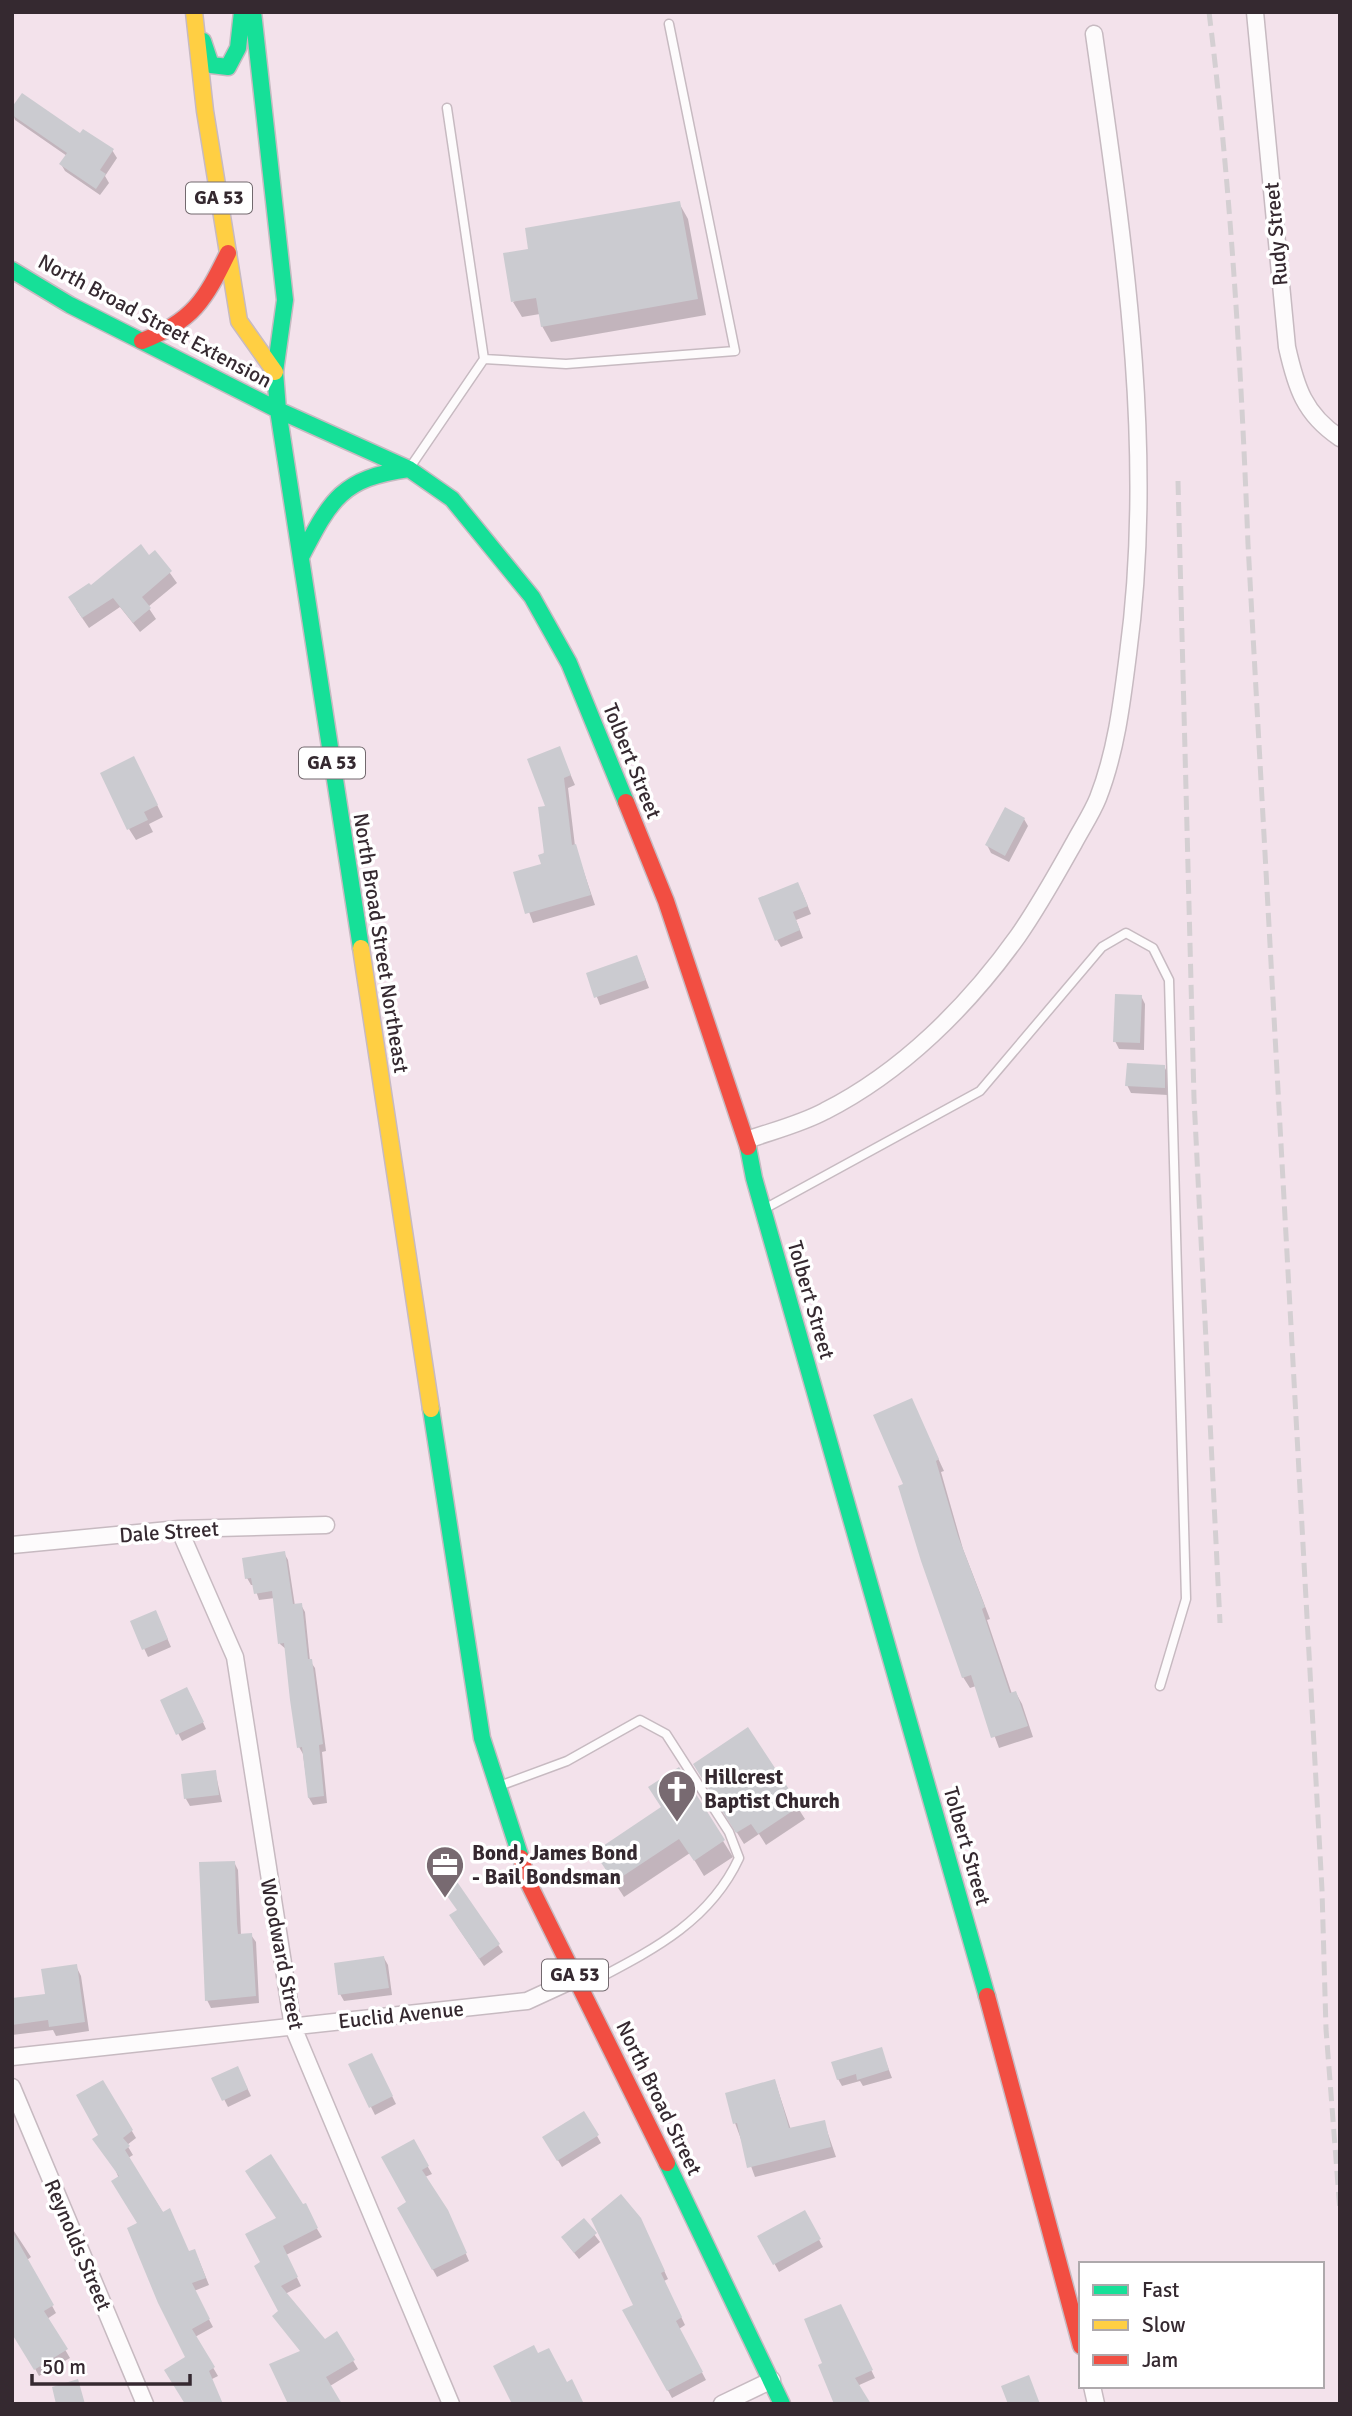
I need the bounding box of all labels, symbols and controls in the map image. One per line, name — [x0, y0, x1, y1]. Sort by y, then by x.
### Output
street label: Rudy Street — [1259, 181, 1293, 287]
road number: GA 53 — [186, 182, 252, 214]
street label: North Broad Street Extension — [34, 248, 276, 394]
street label: Tolbert Street — [597, 700, 667, 822]
road number: GA 53 — [299, 748, 365, 778]
street label: North Broad Street Northeast — [348, 811, 414, 1075]
street label: Tolbert Street — [782, 1238, 840, 1362]
street label: Dale Street — [118, 1516, 220, 1548]
place label: Hillcrest Baptist Church — [704, 1764, 840, 1814]
church icon: Hillcrest Baptist Church — [656, 1768, 698, 1823]
street label: Tolbert Street — [938, 1784, 996, 1908]
place label: Bond, James Bond - Bail Bondsman — [472, 1840, 638, 1890]
office icon: Bond, James Bond - Bail Bondsman — [424, 1844, 466, 1899]
street label: Woodward Street — [255, 1876, 309, 2032]
road number: GA 53 — [542, 1960, 608, 1991]
street label: Euclid Avenue — [337, 1995, 465, 2035]
street label: North Broad Street — [610, 2017, 708, 2179]
street label: Reynolds Street — [39, 2175, 117, 2315]
legend — [1079, 2262, 1324, 2388]
text: Fast — [1142, 2277, 1179, 2303]
text: Slow — [1142, 2312, 1186, 2338]
scale bar — [32, 2342, 189, 2386]
text: Jam — [1142, 2347, 1178, 2373]
text: 50 m — [42, 2354, 86, 2380]

